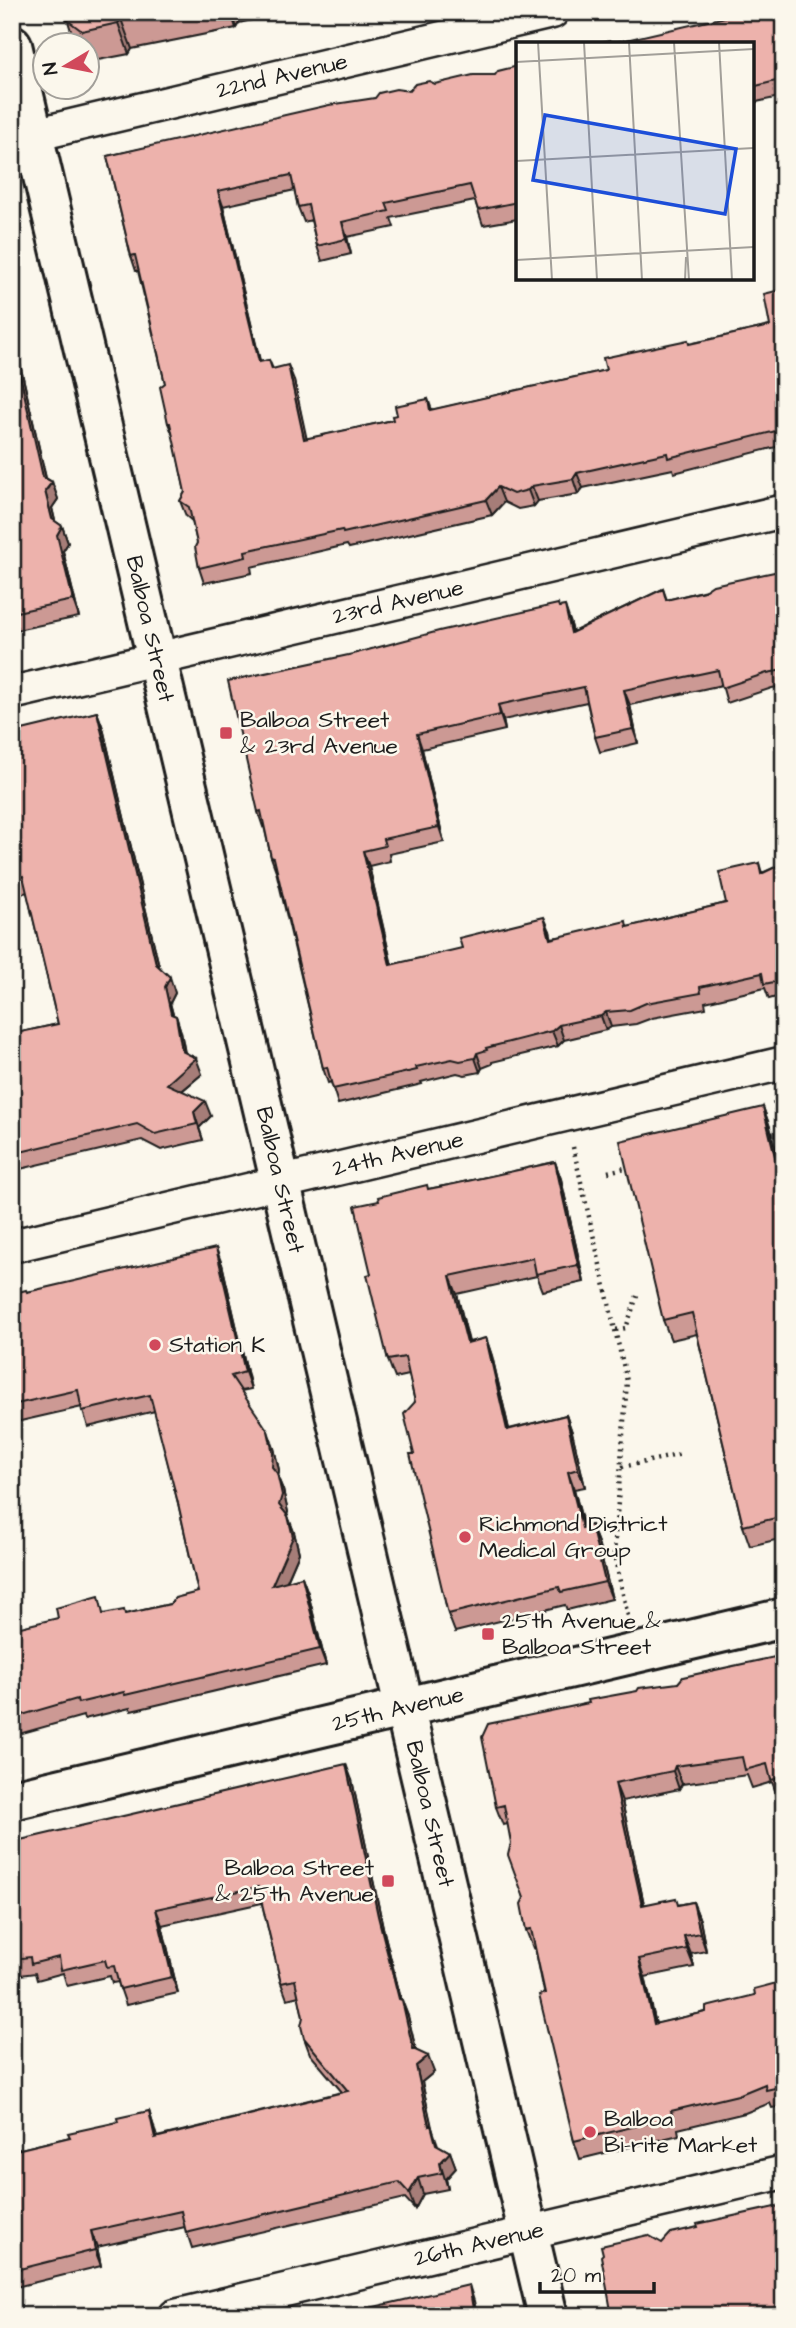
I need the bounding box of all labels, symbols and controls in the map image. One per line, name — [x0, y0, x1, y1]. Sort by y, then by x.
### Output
north arrow — [32, 32, 102, 102]
inset map — [516, 42, 754, 280]
street label: 22nd Avenue — [213, 45, 351, 107]
text: N — [36, 60, 65, 77]
street label: Balboa Street — [118, 553, 183, 706]
street label: 23rd Avenue — [329, 571, 467, 633]
place label: Balboa Street & 23rd Avenue — [240, 704, 398, 762]
marker: Balboa Street & 23rd Avenue — [218, 725, 234, 741]
street label: Balboa Street — [248, 1104, 313, 1257]
street label: 24th Avenue — [329, 1123, 467, 1185]
place label: Station K — [169, 1329, 265, 1361]
marker: Station K — [147, 1337, 163, 1353]
place label: Richmond District Medical Group — [479, 1508, 668, 1566]
marker: Richmond District Medical Group — [457, 1529, 473, 1545]
place label: 25th Avenue & Balboa Street — [502, 1605, 661, 1663]
marker: 25th Avenue & Balboa Street — [480, 1626, 496, 1642]
street label: 25th Avenue — [329, 1678, 467, 1740]
street label: Balboa Street — [398, 1738, 463, 1891]
place label: Balboa Street & 25th Avenue — [215, 1852, 375, 1910]
marker: Balboa Street & 25th Avenue — [380, 1873, 396, 1889]
place label: Balboa Bi-rite Market — [604, 2103, 758, 2161]
marker: Balboa Bi-rite Market — [582, 2124, 598, 2140]
street label: 26th Avenue — [411, 2214, 547, 2274]
scale bar — [540, 2251, 654, 2295]
text: 20 m — [551, 2261, 602, 2290]

